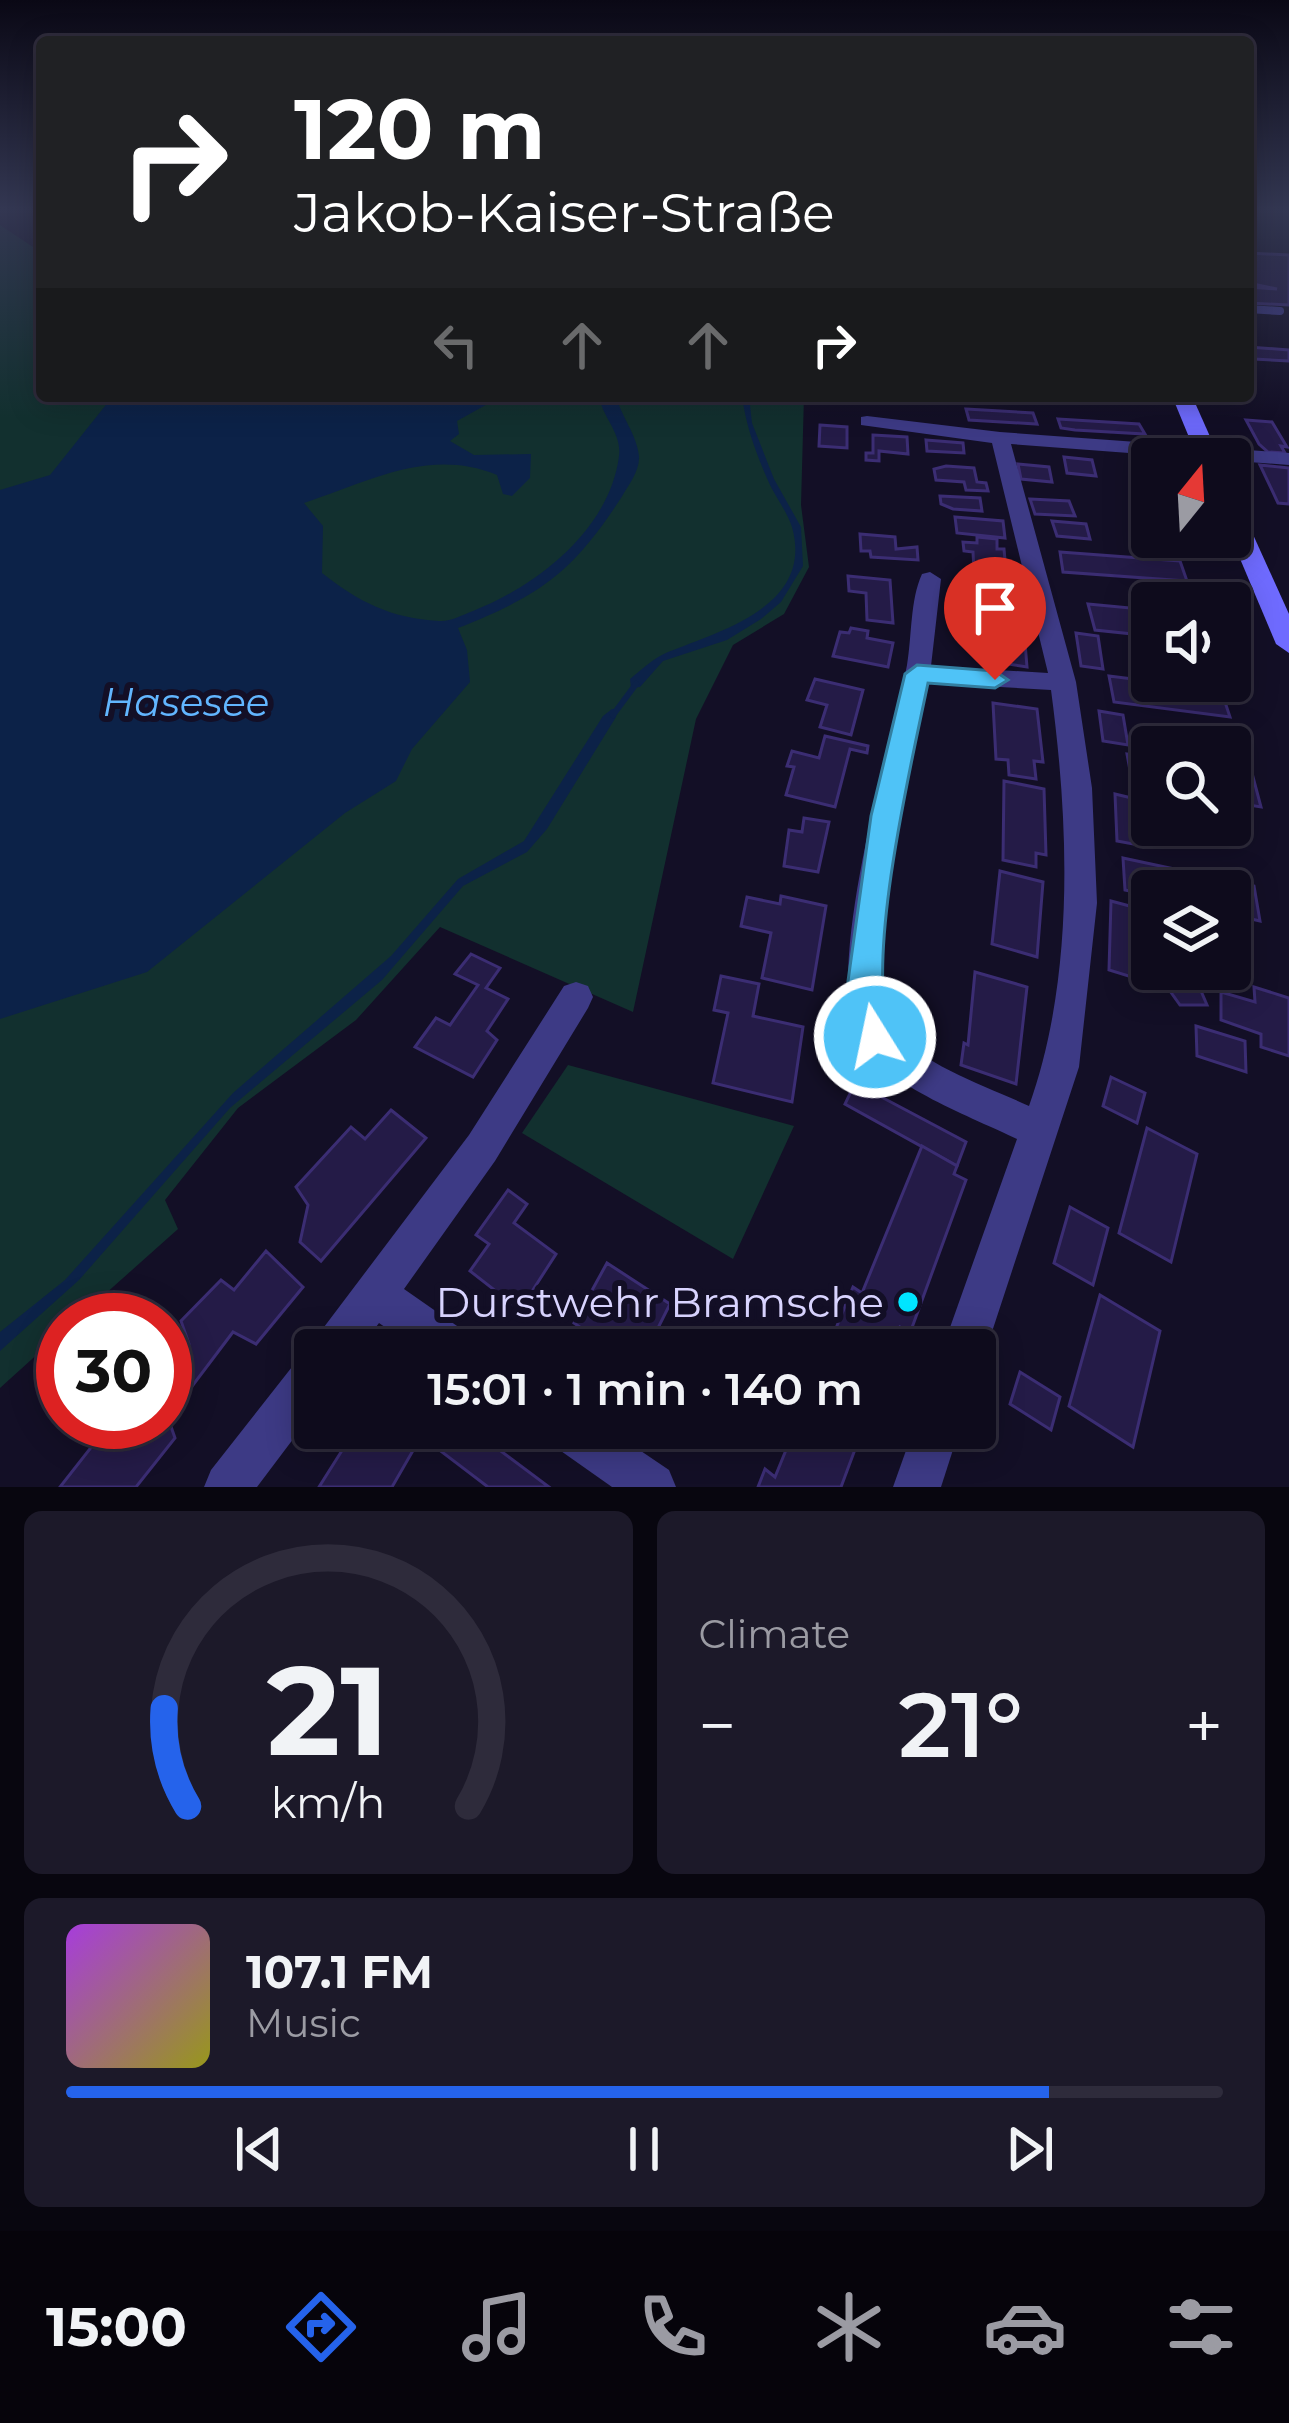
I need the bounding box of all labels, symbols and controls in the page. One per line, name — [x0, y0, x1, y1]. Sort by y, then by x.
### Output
text: 120 m — [294, 78, 545, 180]
icon: right — [96, 84, 252, 240]
text: Jakob-Kaiser-Straße — [294, 180, 835, 246]
icon: left — [423, 312, 489, 378]
icon: ahead — [549, 312, 615, 378]
icon: ahead — [675, 312, 741, 378]
icon: right — [801, 312, 867, 378]
north arrow — [1131, 438, 1251, 558]
map controls — [1131, 438, 1251, 990]
pin — [944, 557, 1046, 680]
icon: arrive — [962, 575, 1028, 641]
button: sound — [1131, 582, 1251, 702]
water label: Hasesee — [103, 678, 269, 726]
button: search — [1131, 726, 1251, 846]
button: layers — [1131, 870, 1251, 990]
position arrow — [812, 974, 938, 1100]
place label: Durstwehr Bramsche — [436, 1276, 884, 1328]
marker: Durstwehr Bramsche — [895, 1289, 921, 1315]
speed limit sign: 30 — [36, 1293, 192, 1449]
text: 15:01 · 1 min · 140 m — [427, 1361, 863, 1416]
text: Climate — [699, 1610, 850, 1658]
text: 21 — [267, 1634, 390, 1786]
text: 21° — [899, 1670, 1023, 1780]
text: − — [699, 1685, 736, 1766]
text: + — [1185, 1685, 1223, 1766]
text: km/h — [271, 1775, 385, 1828]
text: 107.1 FM — [246, 1944, 433, 1999]
text: Music — [246, 1999, 361, 2047]
icon: previous — [226, 2116, 292, 2182]
icon: pause — [611, 2116, 677, 2182]
icon: next — [997, 2116, 1063, 2182]
icon: directions — [279, 2285, 363, 2369]
icon: music — [455, 2285, 539, 2369]
icon: phone — [631, 2285, 715, 2369]
icon: climate — [807, 2285, 891, 2369]
icon: car — [983, 2285, 1067, 2369]
icon: filters — [1159, 2285, 1243, 2369]
text: 15:00 — [46, 2294, 187, 2360]

